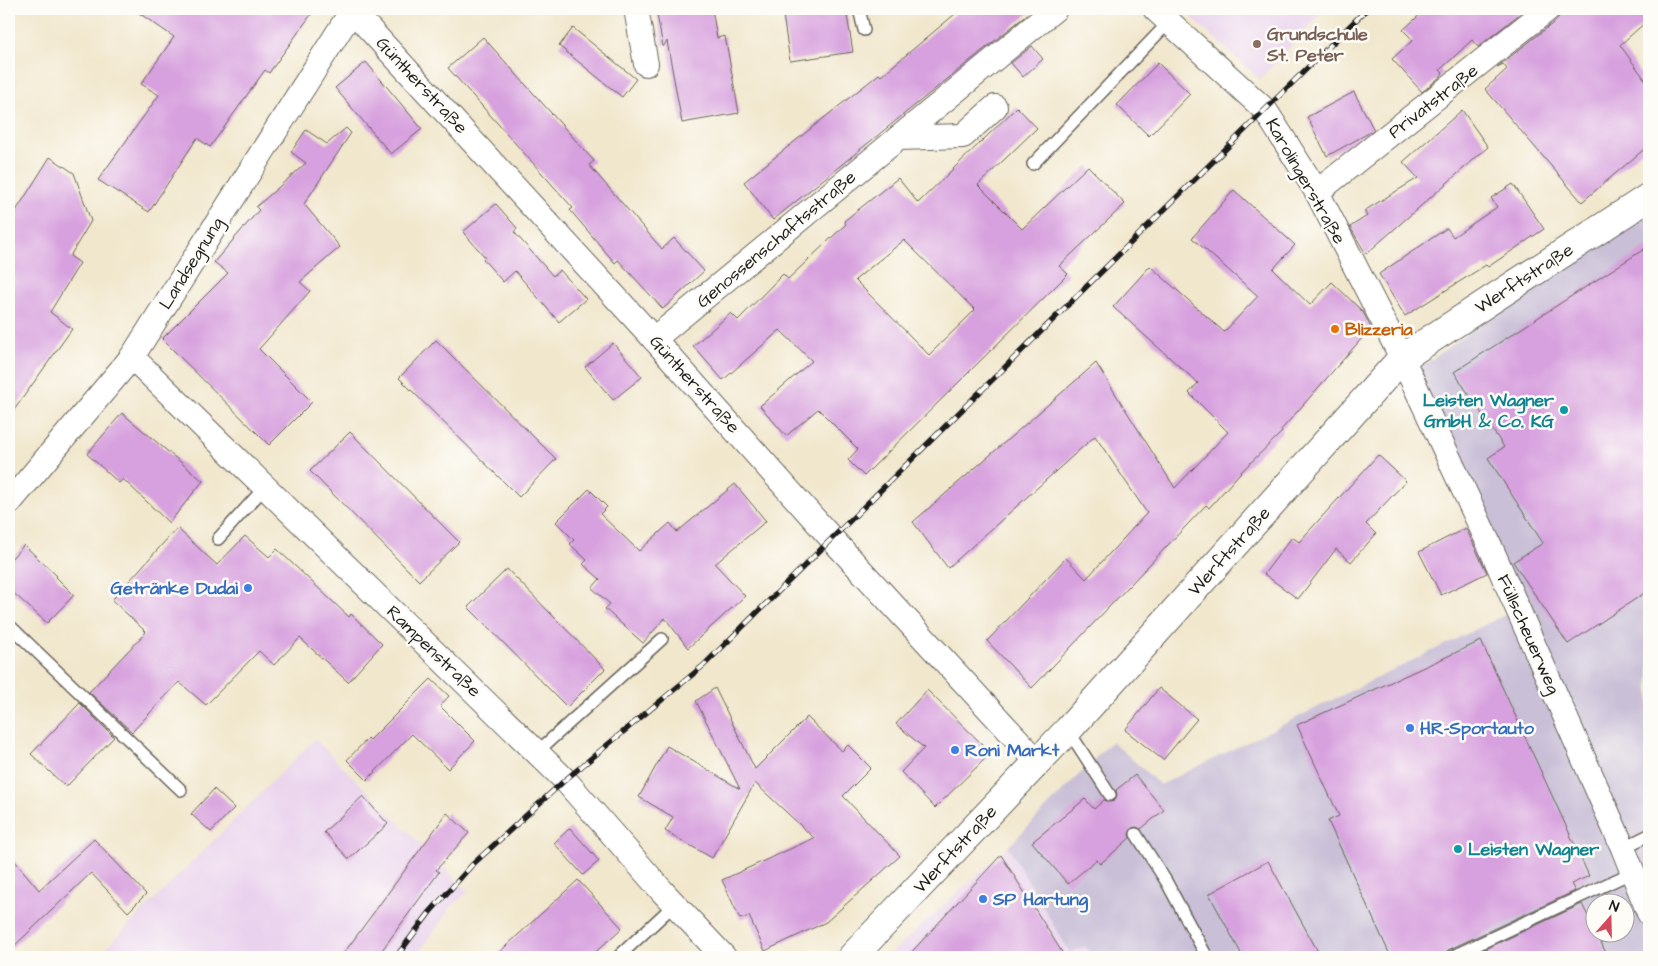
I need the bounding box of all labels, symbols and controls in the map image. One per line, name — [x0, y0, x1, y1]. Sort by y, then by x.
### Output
place label: Grundschule St. Peter — [1266, 22, 1368, 68]
street label: Güntherstraße — [370, 31, 473, 140]
marker: Grundschule St. Peter — [1251, 38, 1263, 50]
street label: Privatstraße — [1383, 58, 1484, 144]
street label: Karolingerstraße — [1258, 114, 1352, 250]
street label: Genossenschaftsstraße — [691, 165, 862, 314]
street label: Landsegnung — [153, 212, 231, 315]
street label: Werftstraße — [1470, 237, 1578, 320]
place label: Blizzeria — [1345, 317, 1414, 342]
marker: Blizzeria — [1329, 323, 1341, 335]
street label: Güntherstraße — [644, 330, 746, 439]
place label: Leisten Wagner GmbH & Co. KG — [1423, 388, 1555, 434]
marker: Leisten Wagner GmbH & Co. KG — [1558, 404, 1570, 416]
street label: Werftstraße — [1182, 501, 1276, 602]
street label: Füllscheuerweg — [1490, 570, 1566, 698]
place label: Getränke Dudai — [111, 576, 238, 601]
marker: Getränke Dudai — [242, 582, 254, 594]
street label: Rampenstraße — [381, 600, 487, 703]
place label: HR-Sportauto — [1420, 716, 1535, 741]
marker: HR-Sportauto — [1404, 722, 1416, 734]
place label: Roni Markt — [965, 738, 1060, 763]
marker: Roni Markt — [949, 744, 961, 756]
street label: Werftstraße — [908, 799, 1003, 899]
place label: Leisten Wagner — [1468, 837, 1599, 863]
marker: Leisten Wagner — [1452, 843, 1464, 855]
place label: SP Hartung — [992, 887, 1089, 913]
marker: SP Hartung — [977, 893, 989, 905]
north arrow — [1586, 894, 1636, 944]
text: N — [1607, 896, 1622, 918]

